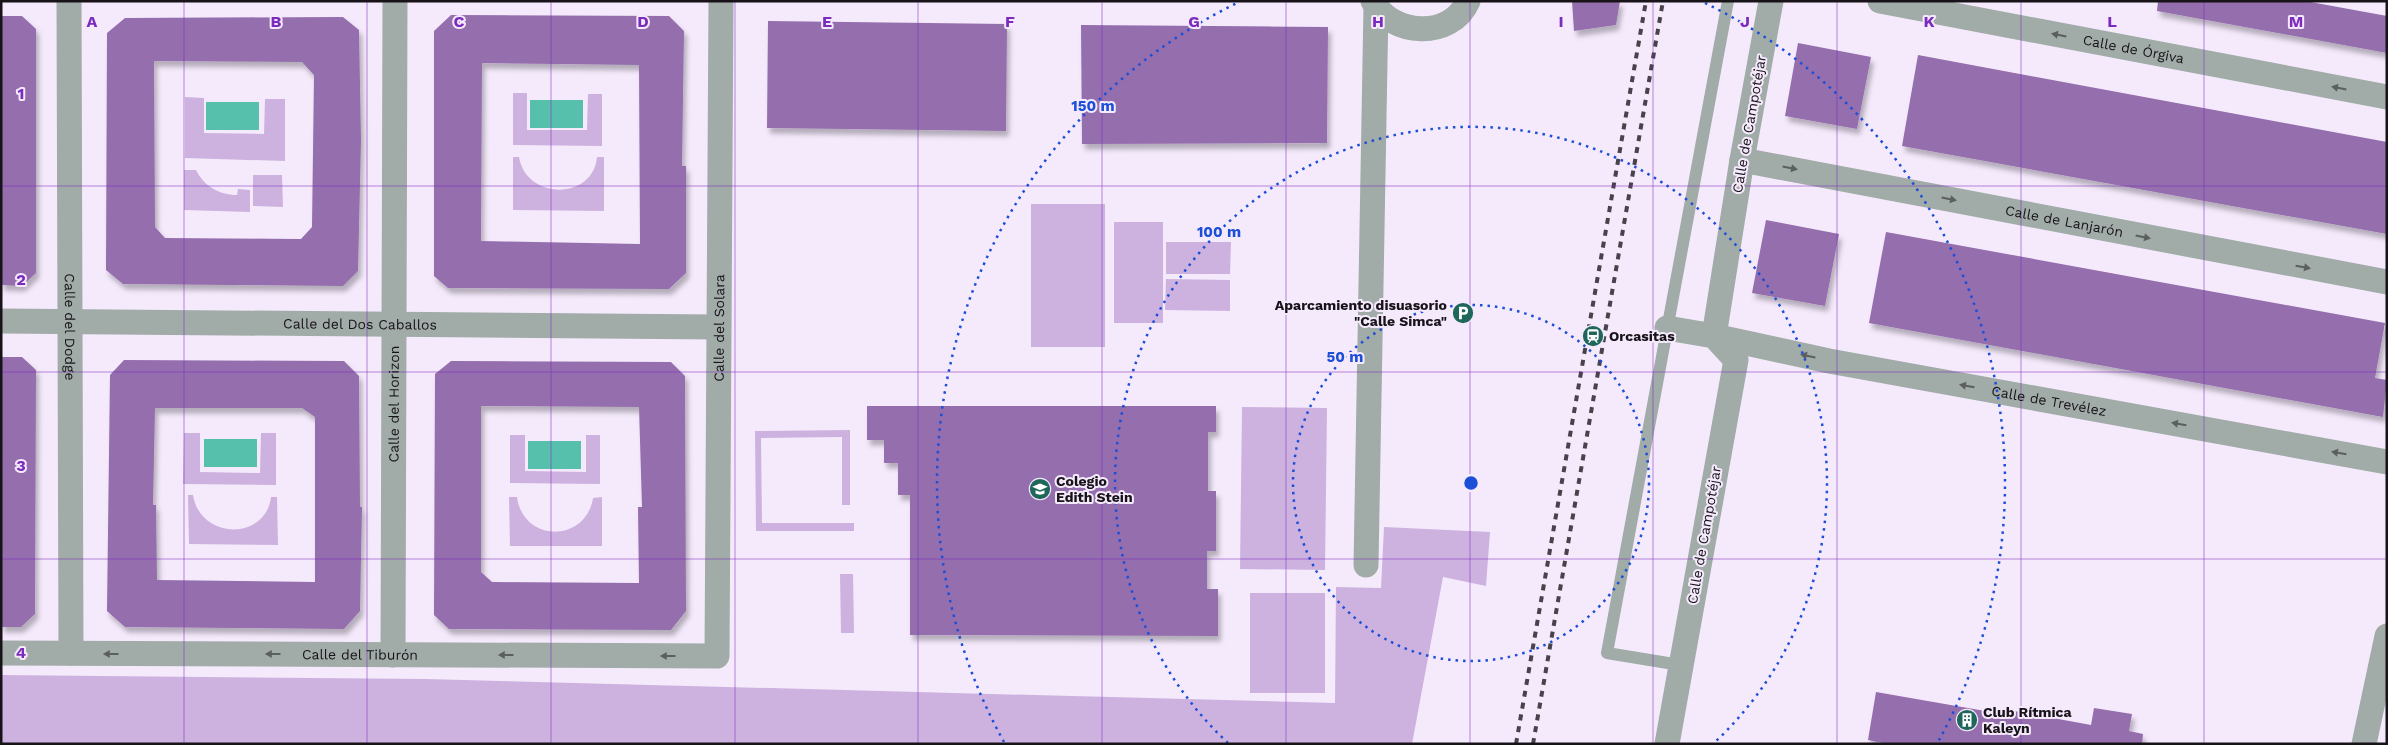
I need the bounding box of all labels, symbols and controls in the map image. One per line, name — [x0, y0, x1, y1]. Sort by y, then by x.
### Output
text: A — [87, 12, 98, 31]
text: B — [271, 12, 282, 31]
text: C — [454, 12, 465, 31]
text: D — [637, 12, 649, 31]
text: E — [822, 12, 832, 31]
text: F — [1005, 12, 1015, 31]
text: G — [1188, 12, 1200, 31]
text: H — [1372, 12, 1384, 31]
text: I — [1558, 12, 1564, 31]
text: J — [1740, 12, 1750, 31]
text: K — [1923, 12, 1935, 31]
text: L — [2107, 12, 2117, 31]
text: M — [2289, 12, 2303, 31]
one-way arrow — [2050, 30, 2066, 38]
street label: Calle de Órgiva — [2082, 32, 2185, 66]
street label: Calle de Campotéjar — [1729, 53, 1769, 194]
one-way arrow — [2330, 83, 2346, 91]
text: 1 — [18, 84, 24, 103]
text: 150 m — [1071, 97, 1115, 115]
one-way arrow — [1782, 164, 1798, 172]
one-way arrow — [1942, 195, 1957, 203]
street label: Calle de Lanjarón — [2004, 202, 2125, 240]
text: 100 m — [1197, 223, 1241, 241]
one-way arrow — [2136, 234, 2152, 242]
one-way arrow — [2295, 263, 2311, 271]
text: 2 — [16, 270, 26, 289]
street label: Calle del Dodge — [62, 273, 78, 381]
street label: Calle del Solara — [711, 274, 727, 382]
place label: Aparcamiento disuasorio "Calle Simca" — [1275, 297, 1447, 329]
parking icon: Aparcamiento disuasorio "Calle Simca" — [1451, 301, 1475, 325]
street label: Calle del Dos Caballos — [283, 315, 437, 333]
station icon: Orcasitas — [1581, 324, 1605, 348]
place label: Orcasitas — [1609, 328, 1675, 344]
street label: Calle del Horizon — [386, 346, 402, 462]
text: 50 m — [1327, 348, 1363, 366]
one-way arrow — [1800, 352, 1815, 360]
one-way arrow — [1959, 381, 1975, 389]
street label: Calle de Trevélez — [1990, 383, 2108, 419]
one-way arrow — [2171, 419, 2187, 427]
one-way arrow — [2330, 448, 2346, 456]
text: 3 — [16, 456, 26, 475]
street label: Calle de Campotéjar — [1684, 464, 1724, 605]
place label: Colegio Edith Stein — [1056, 473, 1133, 505]
centre of rings — [1462, 474, 1480, 492]
school or university icon: Colegio Edith Stein — [1028, 477, 1052, 501]
text: 4 — [16, 643, 26, 662]
street label: Calle del Tiburón — [302, 646, 418, 663]
one-way arrow — [103, 650, 119, 658]
one-way arrow — [265, 650, 281, 658]
one-way arrow — [498, 651, 514, 659]
one-way arrow — [660, 652, 676, 660]
place label: Club Rítmica Kaleyn — [1983, 704, 2073, 736]
building icon: Club Rítmica Kaleyn — [1955, 708, 1979, 732]

